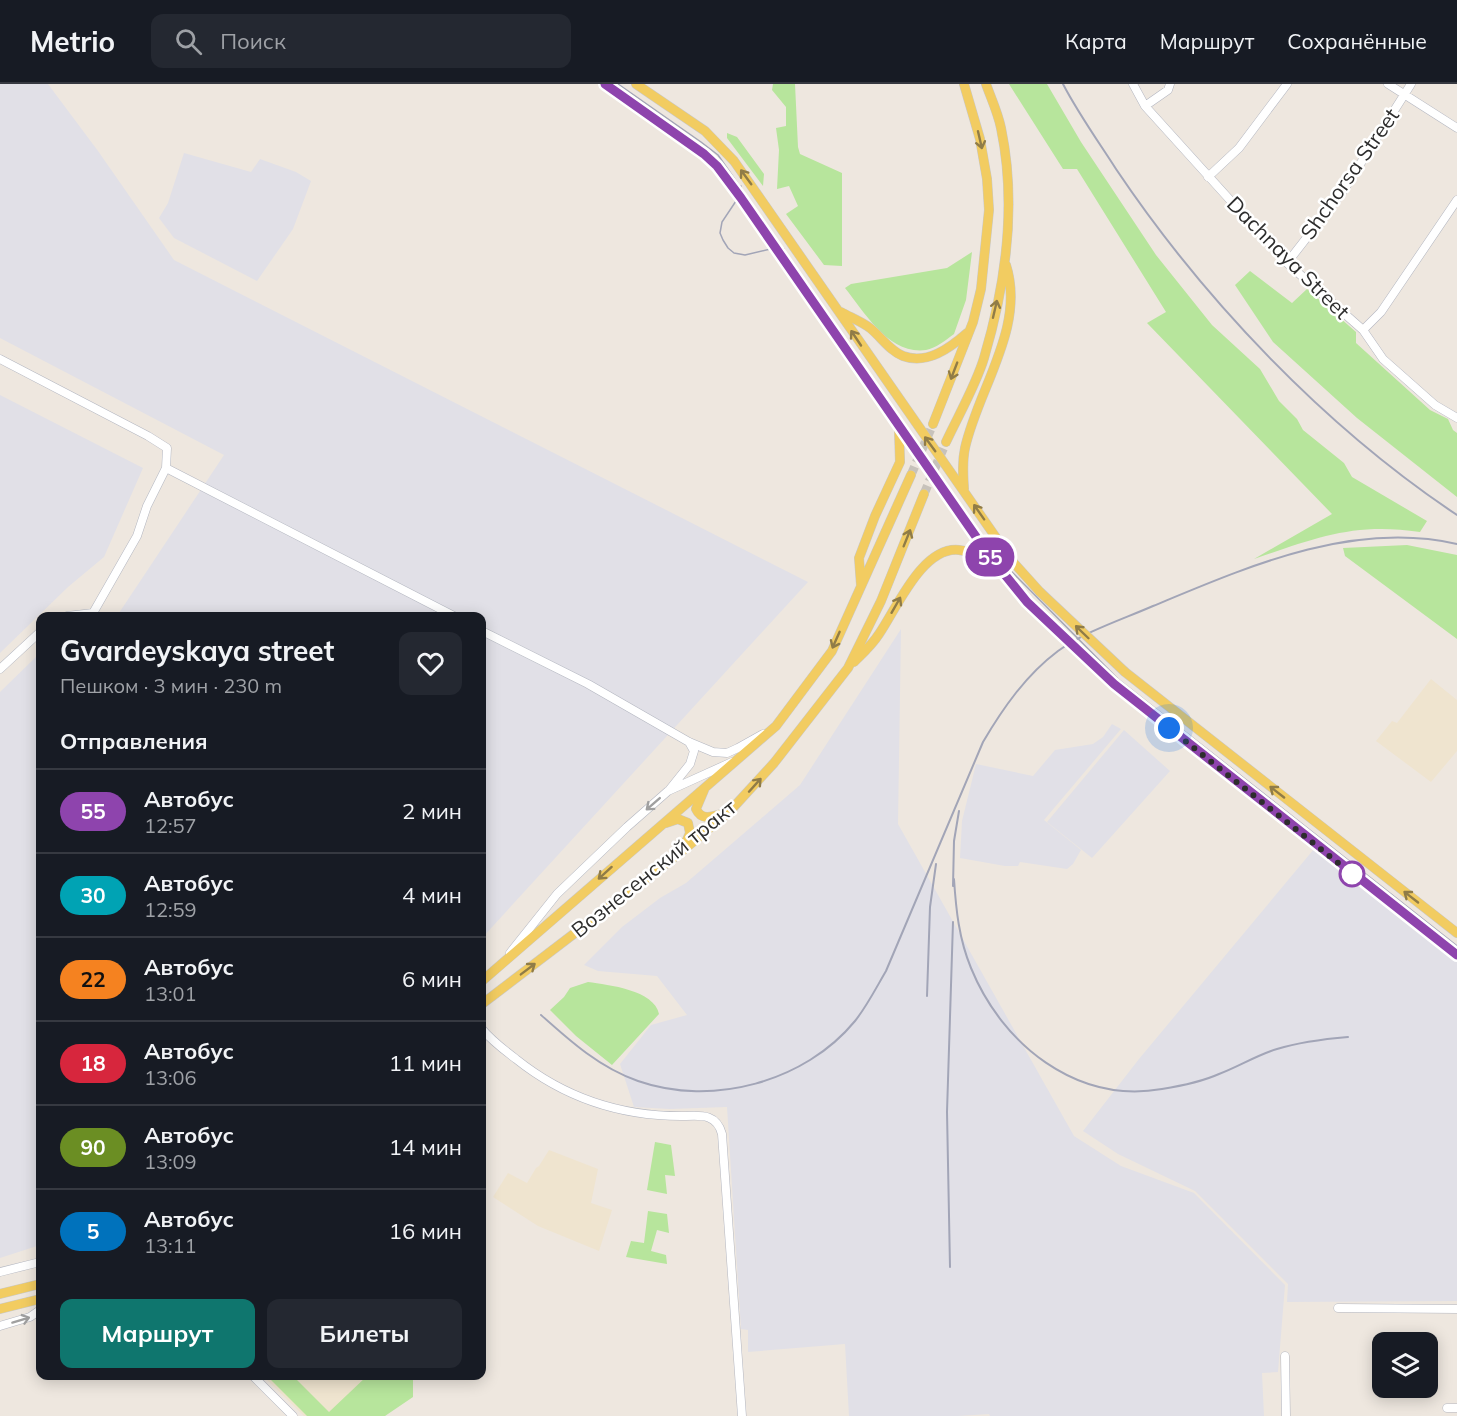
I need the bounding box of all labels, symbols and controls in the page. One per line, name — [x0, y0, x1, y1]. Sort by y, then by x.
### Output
search box — [151, 14, 571, 68]
text: Metrio — [30, 24, 115, 59]
icon: search — [172, 25, 205, 58]
text: Поиск — [220, 27, 286, 55]
text: Карта — [1065, 28, 1127, 54]
text: Маршрут — [1160, 28, 1254, 54]
text: Сохранённые — [1287, 28, 1427, 54]
street label: Shchorsa Street — [1294, 103, 1404, 244]
one-way arrow — [975, 130, 986, 149]
one-way arrow — [740, 170, 752, 186]
street label: Dachnaya Street — [1222, 191, 1355, 324]
one-way arrow — [990, 299, 1001, 319]
one-way arrow — [850, 330, 862, 347]
one-way arrow — [948, 361, 959, 380]
one-way arrow — [924, 437, 937, 453]
one-way arrow — [973, 505, 985, 521]
one-way arrow — [902, 529, 913, 548]
line badge: 55 — [963, 538, 1017, 576]
text: 55 — [977, 544, 1003, 570]
one-way arrow — [890, 597, 902, 614]
one-way arrow — [1075, 625, 1090, 639]
one-way arrow — [830, 631, 842, 649]
button: heart — [399, 632, 462, 695]
text: Gvardeyskaya street — [60, 633, 334, 668]
text: Пешком · 3 мин · 230 m — [60, 673, 282, 698]
your location — [1154, 713, 1184, 743]
text: Отправления — [60, 727, 208, 755]
one-way arrow — [748, 777, 762, 792]
text: Автобус — [144, 785, 234, 813]
one-way arrow — [1269, 785, 1285, 798]
street label: Вознесенский тракт — [566, 793, 741, 943]
text: 2 мин — [402, 797, 462, 825]
one-way arrow — [646, 797, 661, 811]
text: 55 — [80, 798, 106, 824]
text: 12:57 — [144, 813, 197, 838]
unlabelled marker — [1339, 861, 1365, 887]
one-way arrow — [598, 866, 613, 880]
text: Автобус — [144, 869, 234, 897]
text: 4 мин — [402, 881, 462, 909]
text: 30 — [80, 882, 106, 908]
one-way arrow — [1403, 890, 1419, 903]
text: 12:59 — [144, 897, 197, 922]
text: Автобус — [144, 953, 234, 981]
one-way arrow — [519, 962, 535, 975]
text: 6 мин — [402, 965, 462, 993]
text: 22 — [80, 966, 106, 992]
text: 13:01 — [144, 981, 197, 1006]
text: Автобус — [144, 1037, 234, 1065]
text: 11 мин — [389, 1049, 462, 1077]
text: 18 — [80, 1050, 106, 1076]
text: 13:06 — [144, 1065, 197, 1090]
text: Автобус — [144, 1121, 234, 1149]
text: 14 мин — [389, 1133, 462, 1161]
text: 90 — [80, 1134, 106, 1160]
text: 13:09 — [144, 1149, 197, 1174]
text: Автобус — [144, 1205, 234, 1233]
text: 16 мин — [389, 1217, 462, 1245]
text: 5 — [87, 1218, 99, 1244]
text: 13:11 — [144, 1233, 197, 1258]
button: Маршрут — [60, 1299, 255, 1368]
button: Билеты — [267, 1299, 462, 1368]
one-way arrow — [11, 1314, 30, 1325]
map controls — [1372, 1332, 1438, 1398]
button: layers — [1372, 1332, 1438, 1398]

